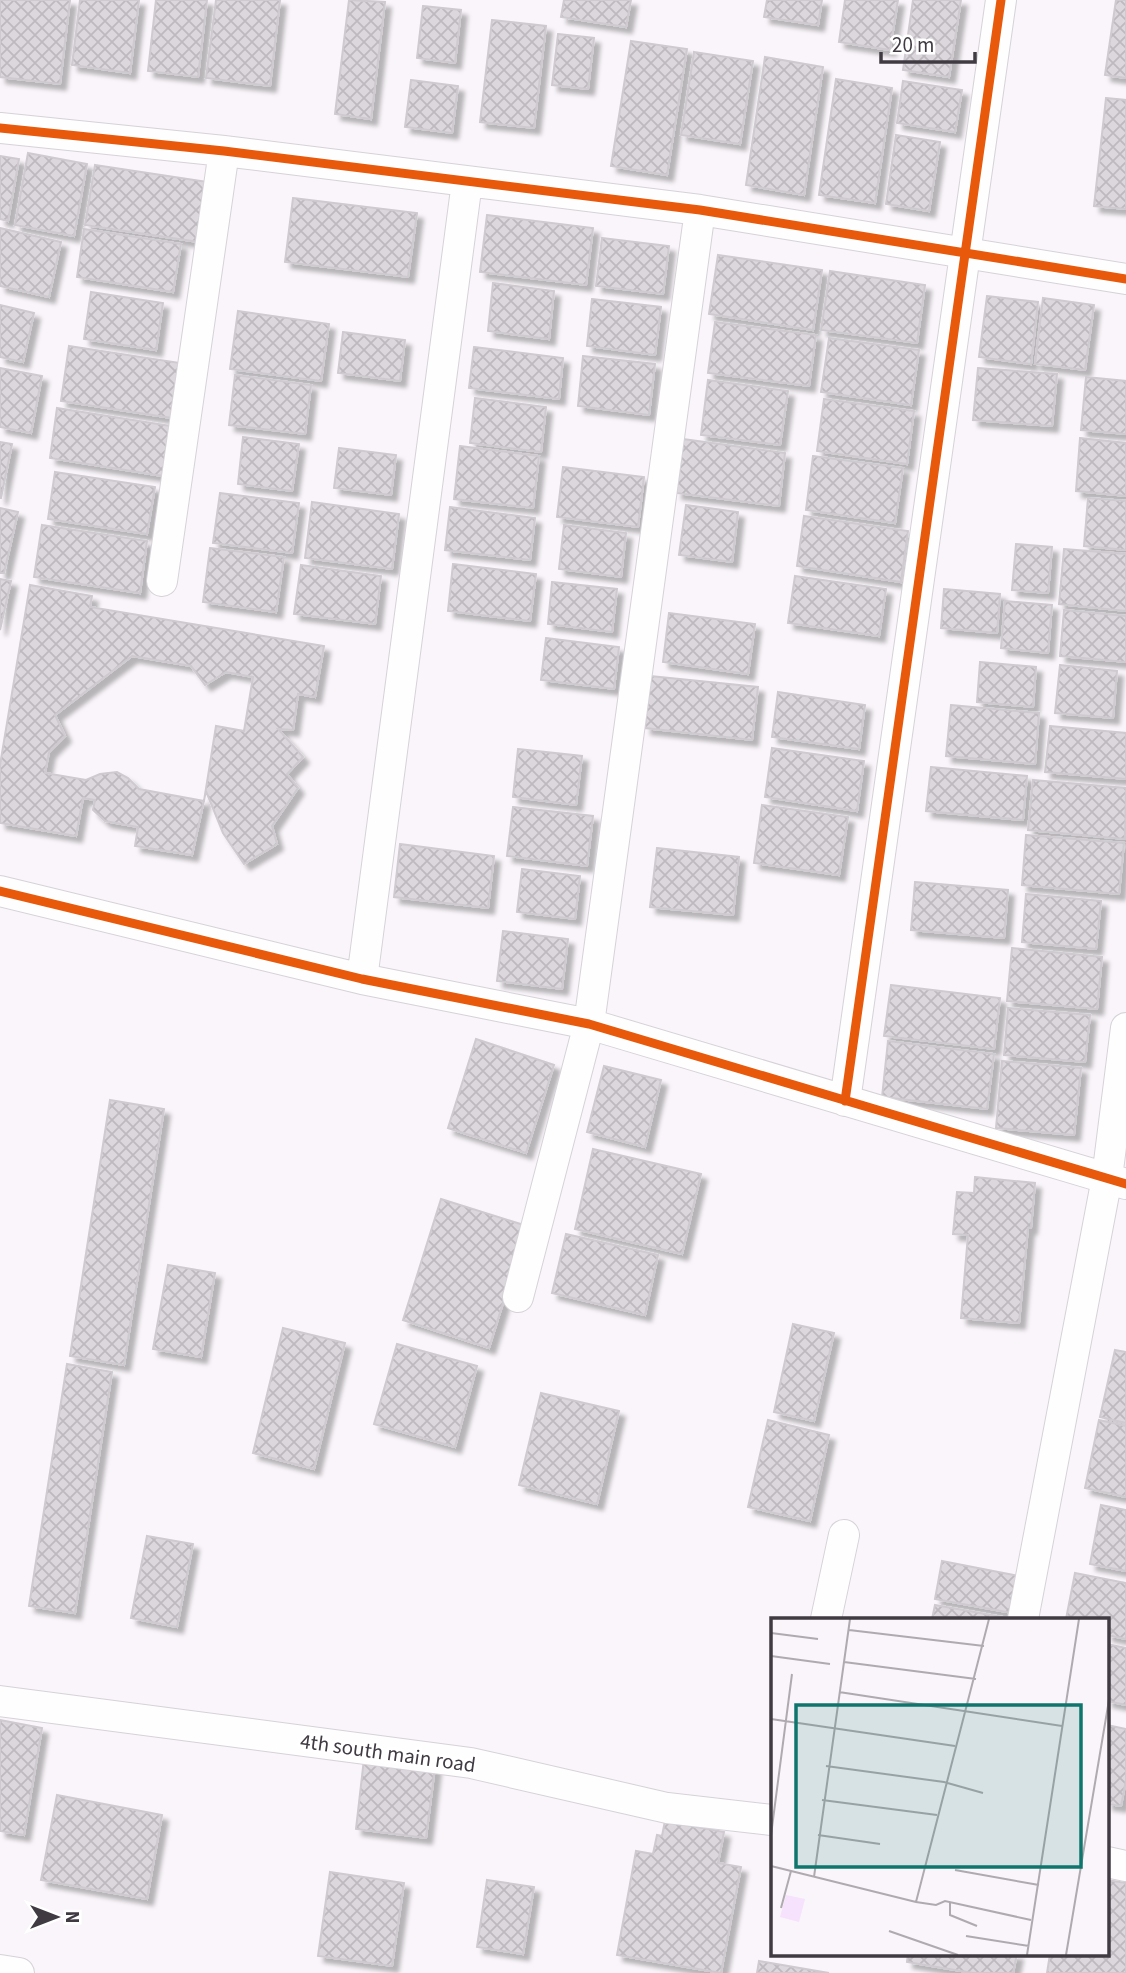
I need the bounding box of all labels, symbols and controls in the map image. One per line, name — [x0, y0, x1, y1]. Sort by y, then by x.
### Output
scale bar — [881, 21, 976, 65]
text: 20 m — [892, 30, 934, 60]
inset map — [771, 1618, 1108, 1955]
street label: 4th south main road — [298, 1726, 478, 1780]
north arrow — [21, 1882, 91, 1952]
text: N — [58, 1911, 85, 1923]

